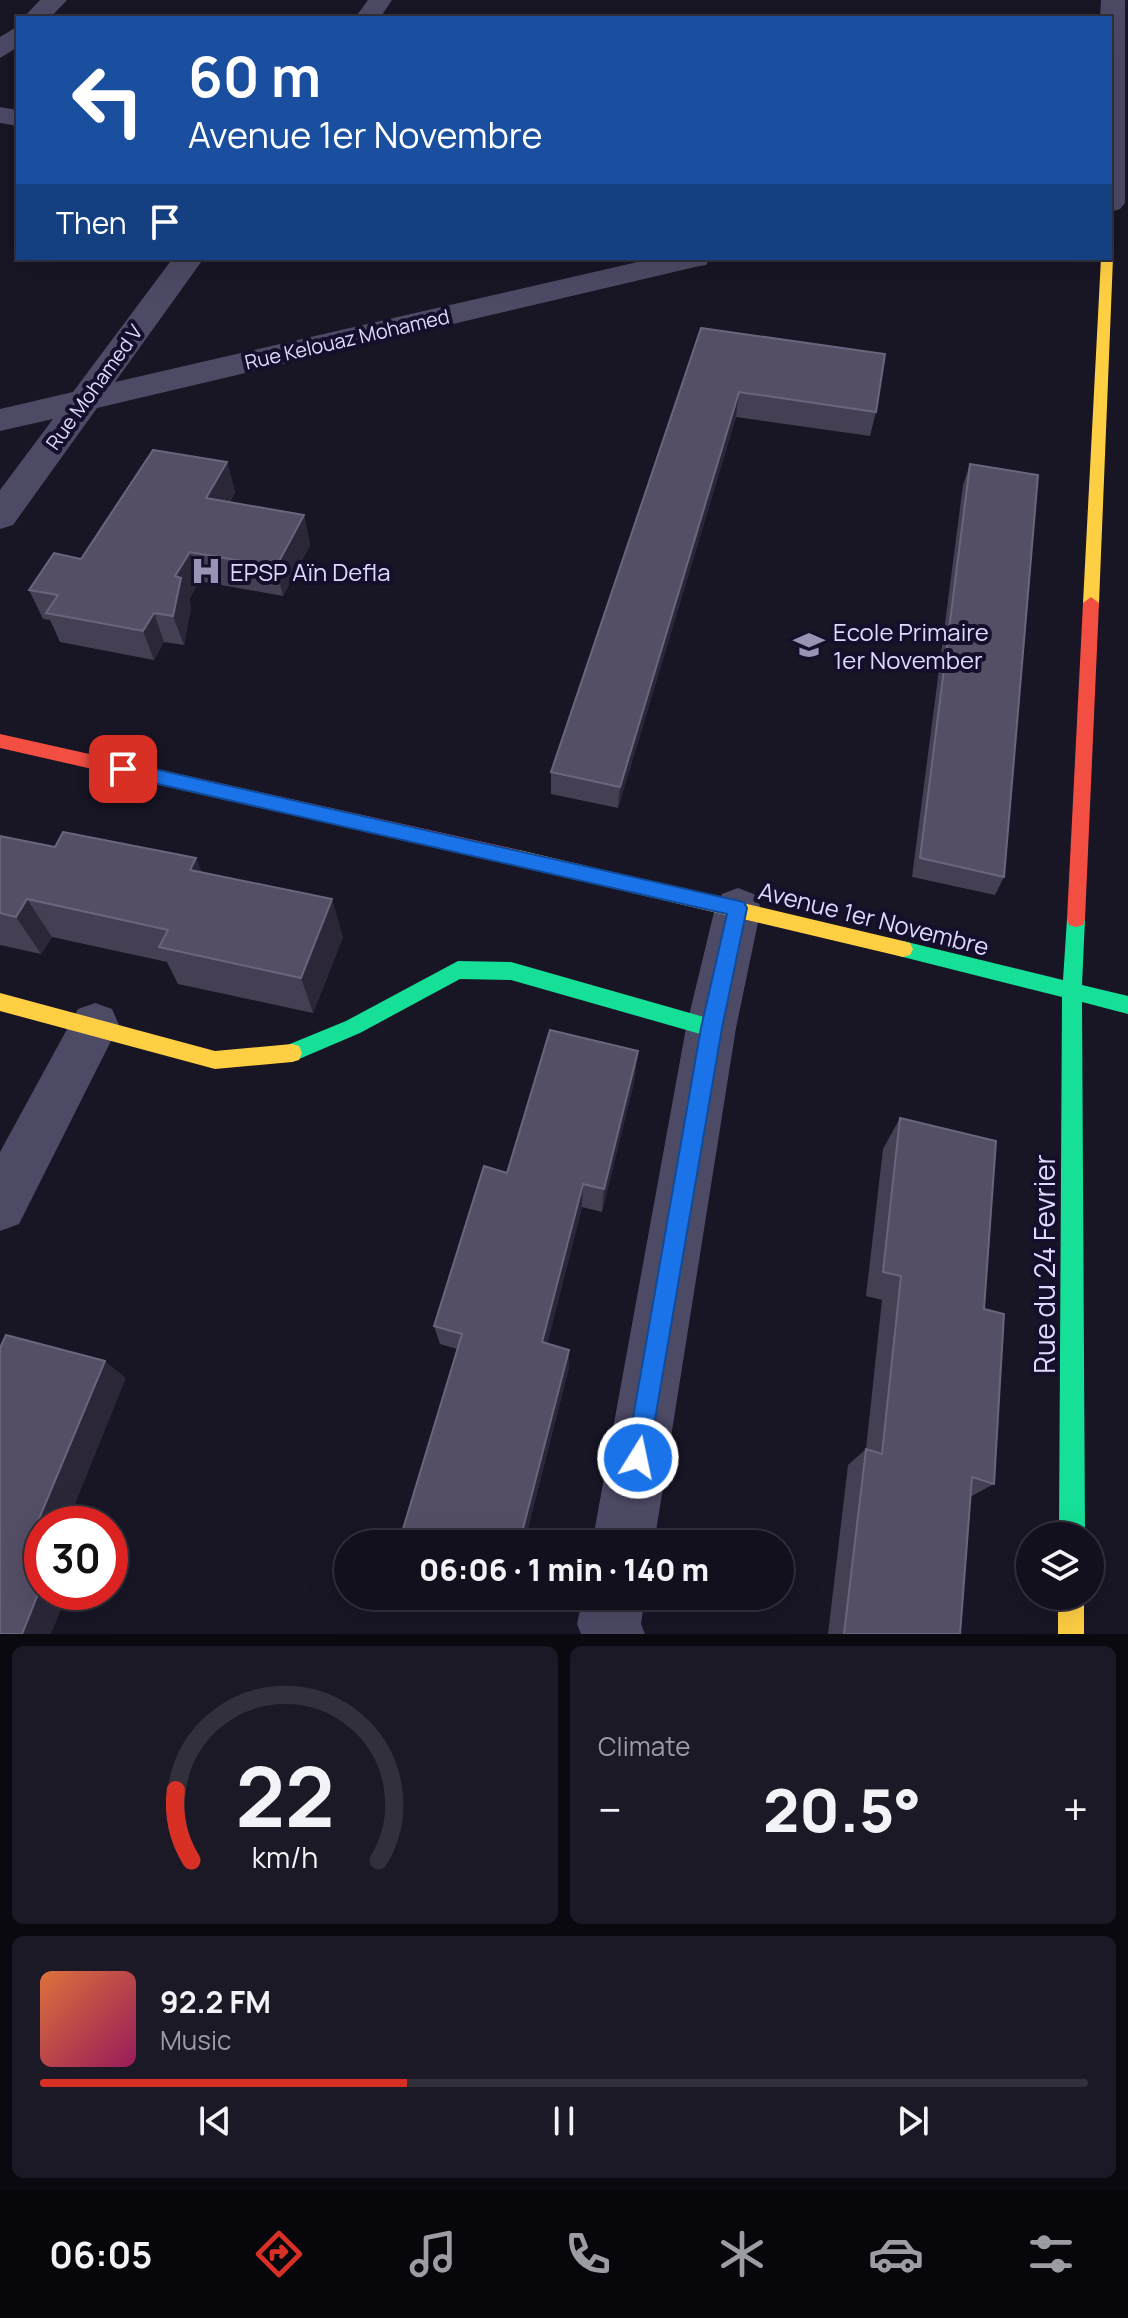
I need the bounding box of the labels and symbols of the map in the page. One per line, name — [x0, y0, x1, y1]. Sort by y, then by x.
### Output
street label: Rue Kelouaz Mohamed — [242, 302, 452, 376]
street label: Rue Mohamed V — [39, 319, 149, 455]
hospital icon: EPSP Aïn Defla — [189, 554, 223, 588]
place label: EPSP Aïn Defla — [230, 555, 391, 588]
place label: Ecole Primaire 1er November — [833, 615, 989, 676]
school or university icon: Ecole Primaire 1er November — [792, 628, 826, 662]
pin — [89, 735, 157, 803]
street label: Avenue 1er Novembre — [755, 873, 993, 963]
street label: Rue du 24 Fevrier — [1025, 1154, 1063, 1374]
position arrow — [596, 1416, 680, 1500]
speed limit sign: 30 — [24, 1506, 128, 1610]

